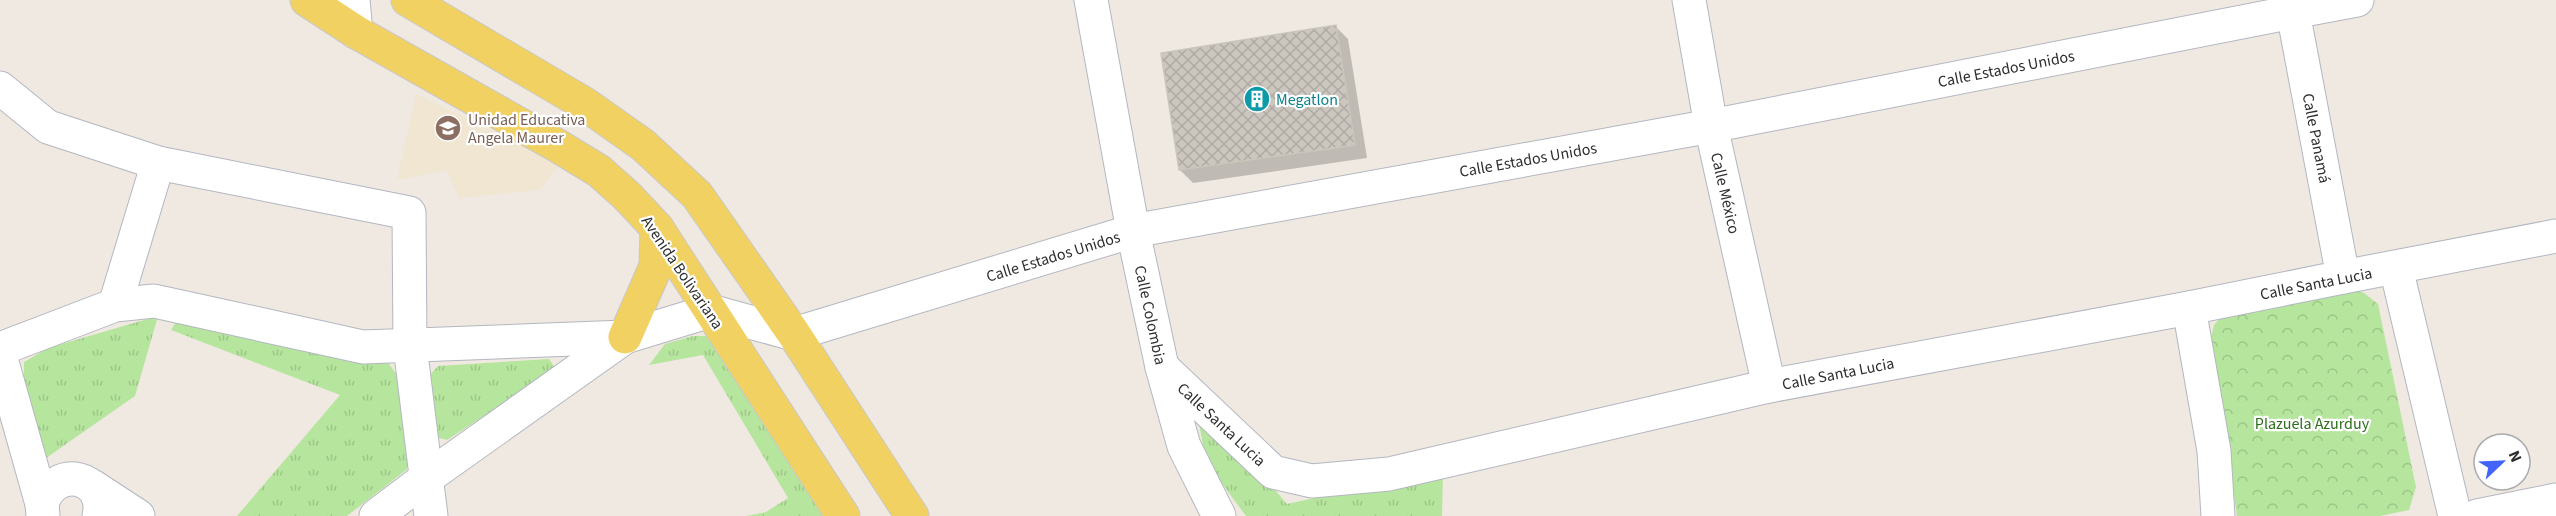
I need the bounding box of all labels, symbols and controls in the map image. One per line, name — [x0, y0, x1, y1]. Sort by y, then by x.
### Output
street label: Calle Estados Unidos — [1936, 45, 2077, 93]
building icon: Megatlon — [1242, 84, 1272, 114]
place label: Megatlon — [1276, 89, 1338, 111]
street label: Calle Panamá — [2297, 91, 2336, 185]
place label: Unidad Educativa Angela Maurer — [468, 109, 585, 149]
school or university icon: Unidad Educativa Angela Maurer — [433, 113, 463, 143]
street label: Calle Estados Unidos — [1458, 137, 1599, 183]
street label: Calle México — [1705, 150, 1745, 236]
street label: Avenida Bolivariana — [636, 212, 728, 334]
street label: Calle Estados Unidos — [984, 226, 1123, 288]
street label: Calle Santa Lucia — [2258, 262, 2374, 306]
street label: Calle Colombia — [1129, 263, 1171, 367]
street label: Calle Santa Lucia — [1780, 352, 1896, 396]
street label: Calle Santa Lucia — [1172, 378, 1270, 472]
park label: Plazuela Azurduy — [2255, 413, 2370, 435]
north arrow — [2472, 432, 2532, 492]
text: N — [2503, 447, 2527, 466]

